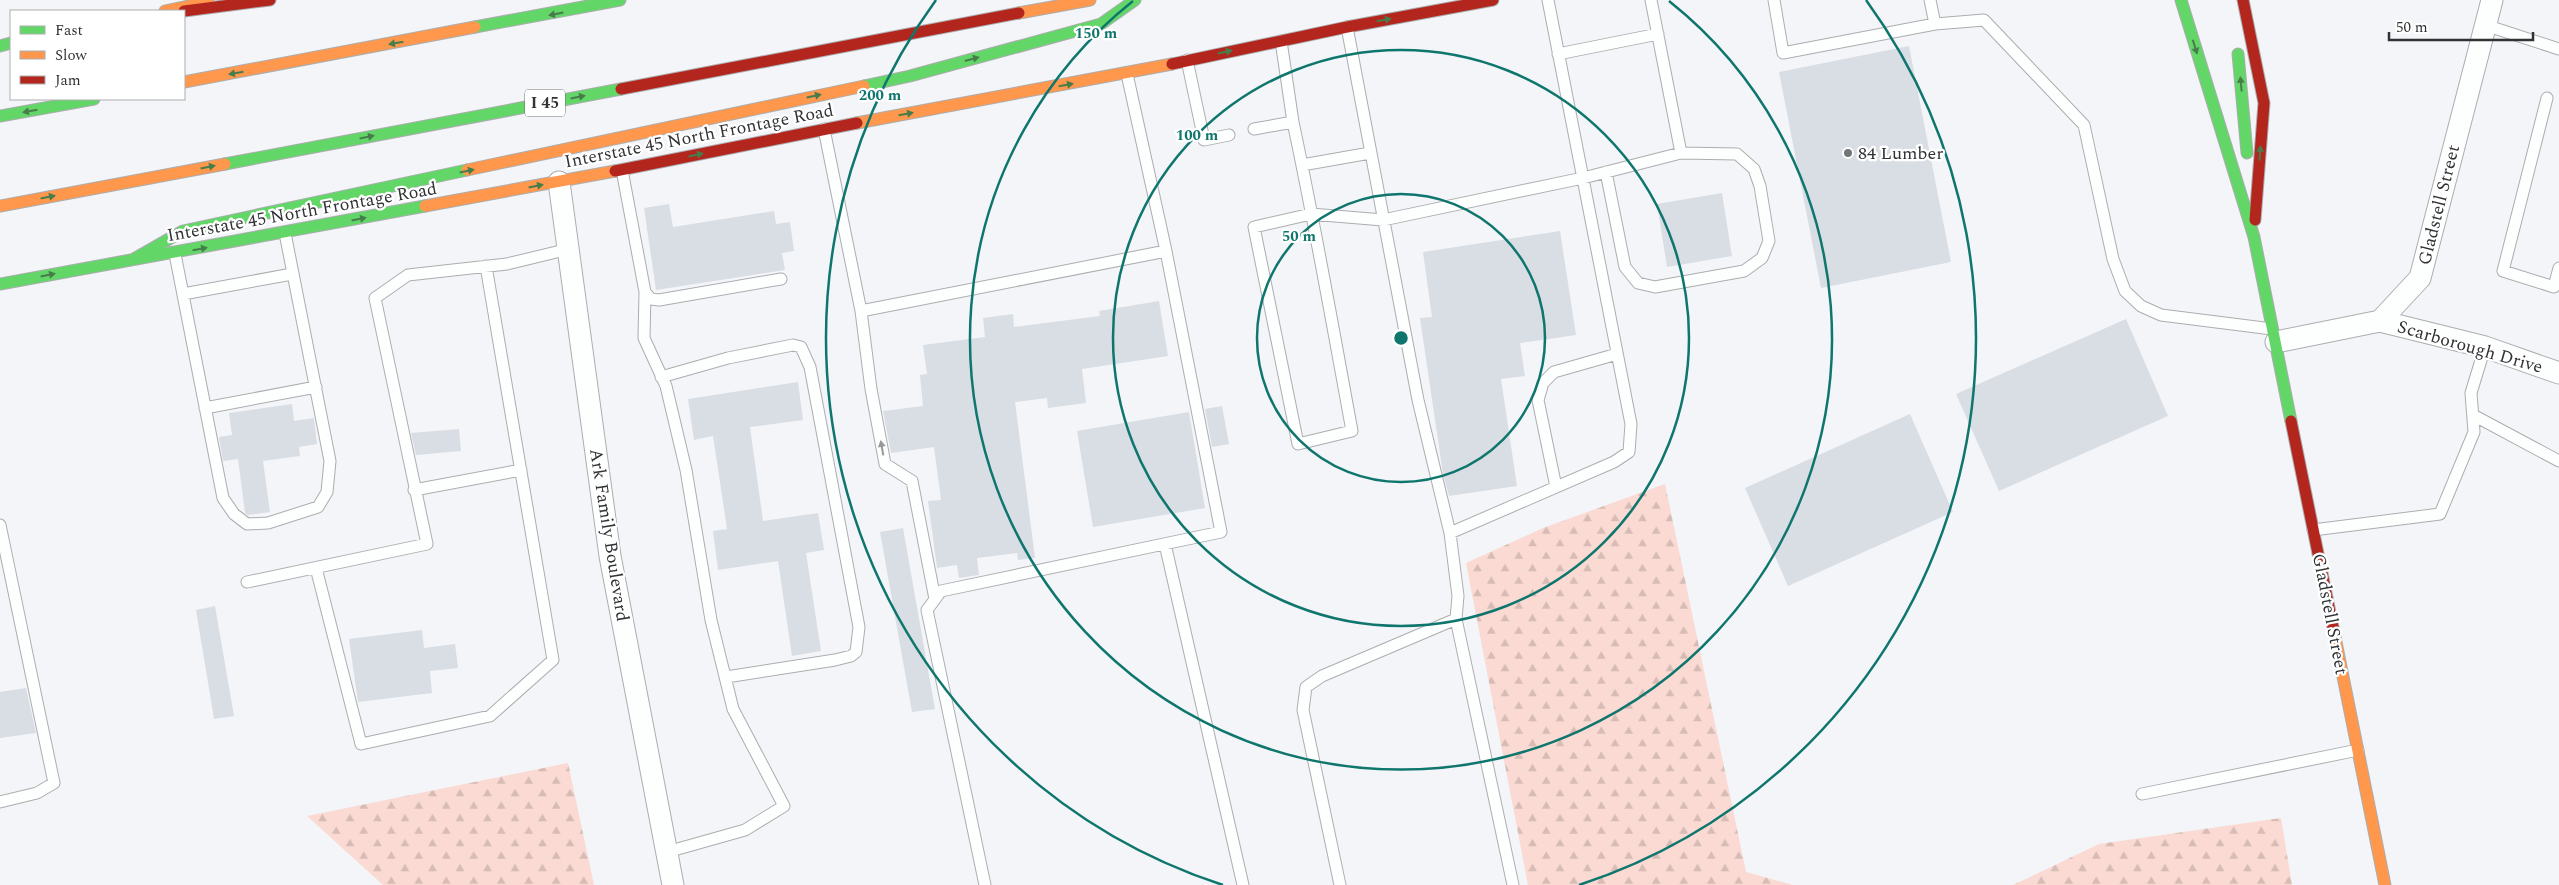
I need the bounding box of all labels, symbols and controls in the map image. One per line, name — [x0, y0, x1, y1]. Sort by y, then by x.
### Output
legend — [10, 10, 185, 100]
one-way arrow — [547, 10, 563, 18]
scale bar — [2389, 10, 2533, 42]
one-way arrow — [1377, 16, 1392, 24]
text: 50 m — [2396, 16, 2428, 39]
text: Fast — [55, 19, 83, 42]
text: 150 m — [1075, 22, 1118, 45]
one-way arrow — [388, 39, 403, 47]
one-way arrow — [2192, 39, 2200, 54]
text: Slow — [55, 44, 87, 67]
one-way arrow — [1218, 48, 1234, 56]
one-way arrow — [964, 55, 979, 63]
text: Jam — [55, 69, 81, 92]
one-way arrow — [228, 69, 244, 77]
one-way arrow — [2237, 75, 2245, 91]
one-way arrow — [1058, 80, 1074, 88]
text: 200 m — [859, 84, 902, 107]
road number: I 45 — [525, 90, 565, 116]
one-way arrow — [571, 92, 587, 100]
one-way arrow — [806, 92, 822, 100]
street label: Interstate 45 North Frontage Road — [562, 97, 836, 175]
one-way arrow — [21, 107, 37, 115]
one-way arrow — [898, 109, 914, 117]
text: 100 m — [1176, 124, 1219, 147]
one-way arrow — [360, 132, 376, 140]
place label: 84 Lumber — [1858, 140, 1943, 167]
street label: Gladstell Street — [2411, 142, 2467, 268]
one-way arrow — [2257, 145, 2265, 161]
marker: 84 Lumber — [1842, 147, 1854, 159]
one-way arrow — [688, 151, 703, 159]
one-way arrow — [200, 162, 216, 170]
one-way arrow — [459, 167, 474, 175]
street label: Interstate 45 North Frontage Road — [165, 175, 439, 249]
one-way arrow — [529, 182, 545, 190]
one-way arrow — [40, 193, 55, 201]
one-way arrow — [352, 215, 368, 223]
text: 50 m — [1282, 225, 1317, 248]
one-way arrow — [192, 245, 207, 253]
one-way arrow — [40, 271, 56, 279]
street label: Scarborough Drive — [2394, 313, 2546, 381]
centre of rings — [1392, 329, 1410, 347]
one-way arrow — [877, 440, 885, 456]
street label: Ark Family Boulevard — [582, 447, 636, 623]
street label: Gladstell Street — [2305, 551, 2355, 677]

